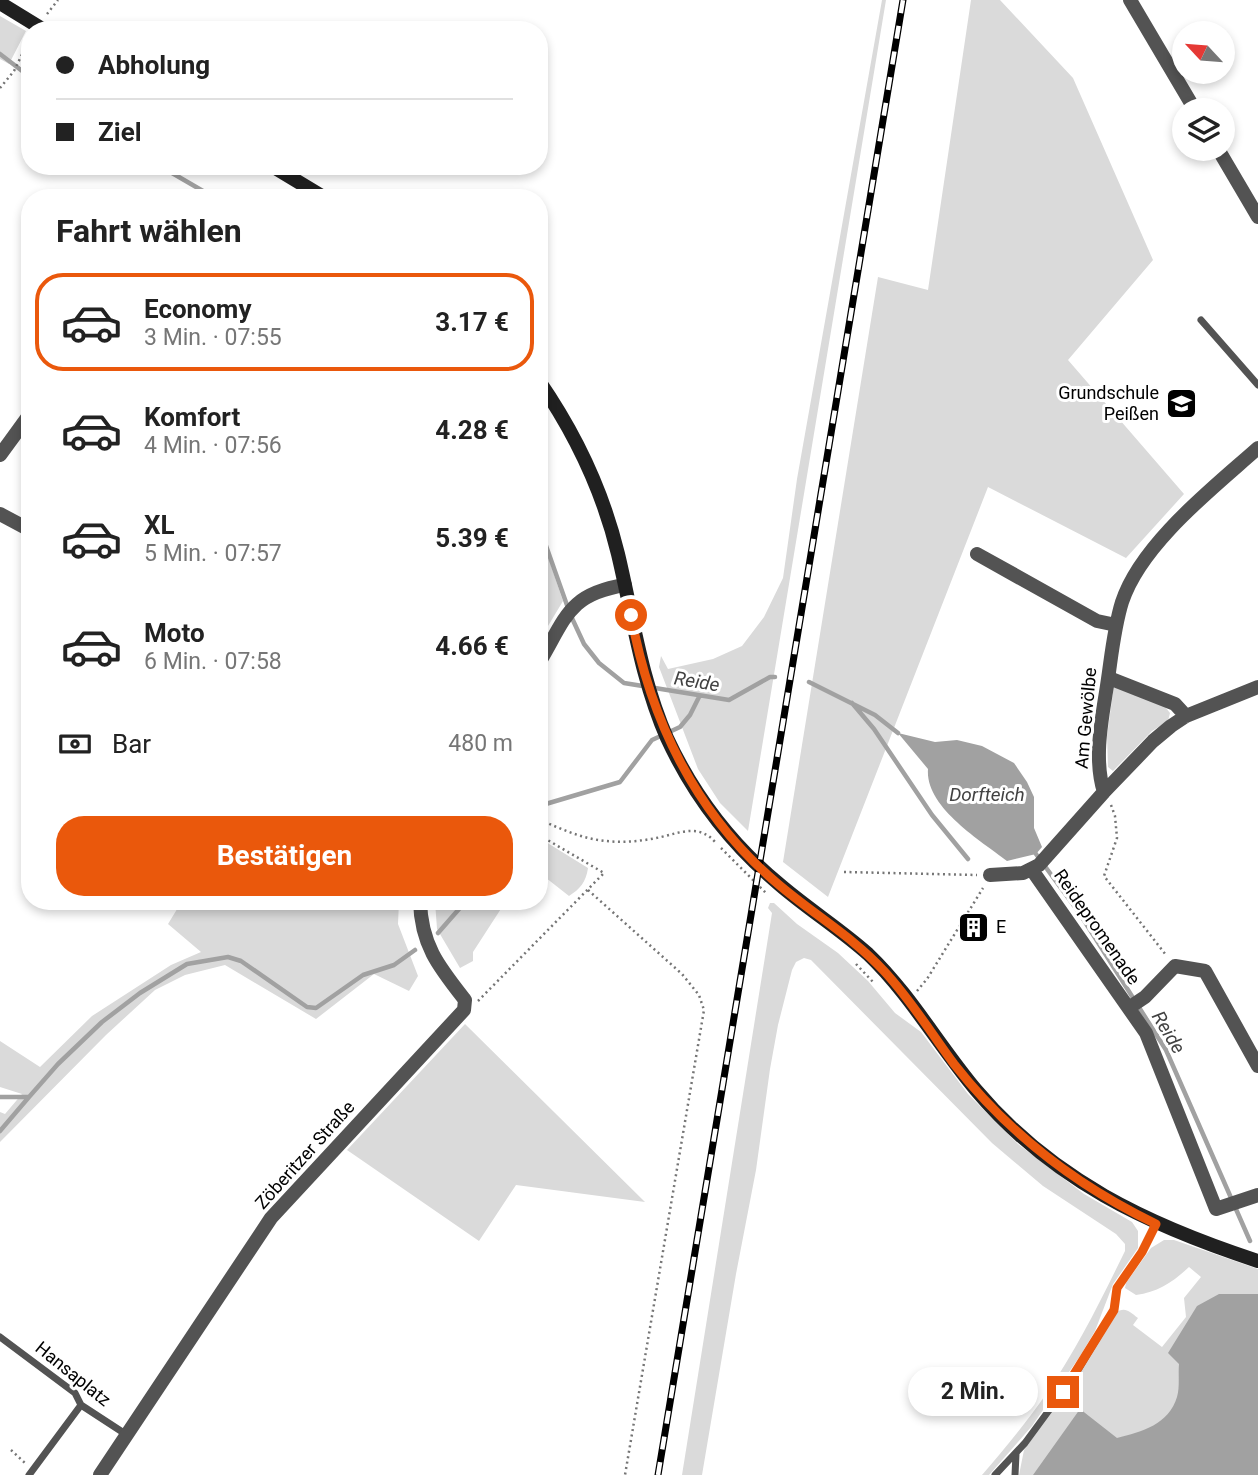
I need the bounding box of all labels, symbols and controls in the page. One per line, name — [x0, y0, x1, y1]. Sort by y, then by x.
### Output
north arrow — [1172, 21, 1236, 84]
map controls — [1172, 21, 1235, 161]
text: Abholung — [98, 50, 210, 80]
button: layers — [1172, 98, 1235, 161]
text: Ziel — [98, 117, 142, 147]
text: Fahrt wählen — [56, 212, 242, 250]
icon: car — [60, 291, 123, 354]
text: Economy — [144, 294, 251, 324]
text: 3.17 € — [435, 307, 509, 337]
text: 3 Min. · 07:55 — [144, 324, 282, 351]
place label: Grundschule Peißen — [1058, 382, 1159, 424]
school or university icon: Grundschule Peißen — [1165, 386, 1199, 420]
icon: car — [60, 399, 123, 462]
text: Komfort — [144, 402, 240, 432]
text: 4.28 € — [435, 415, 509, 445]
text: 4 Min. · 07:56 — [144, 432, 282, 459]
icon: car — [60, 507, 123, 570]
text: XL — [144, 510, 175, 540]
text: 5.39 € — [435, 523, 509, 553]
text: 5 Min. · 07:57 — [144, 540, 282, 567]
route start — [615, 599, 647, 631]
icon: car — [60, 615, 123, 678]
text: Moto — [144, 618, 205, 648]
text: 4.66 € — [435, 631, 509, 661]
text: 6 Min. · 07:58 — [144, 648, 282, 675]
street label: Am Gewölbe — [1071, 666, 1100, 769]
water label: Reide — [673, 667, 722, 696]
icon: cash — [56, 725, 94, 763]
text: Bar — [112, 729, 151, 759]
text: 480 m — [448, 730, 513, 757]
water label: Dorfteich — [949, 783, 1025, 806]
button: Bestätigen — [56, 816, 513, 896]
street label: Reidepromenade — [1050, 865, 1145, 988]
building icon: E — [956, 910, 990, 944]
place label: E — [996, 916, 1006, 937]
water label: Reide — [1147, 1007, 1190, 1058]
street label: Zöberitzer Straße — [251, 1096, 359, 1213]
street label: Hansaplatz — [31, 1337, 115, 1410]
callout: 2 Min. — [909, 1368, 1038, 1416]
route end — [1047, 1376, 1079, 1408]
text: 2 Min. — [941, 1378, 1005, 1405]

